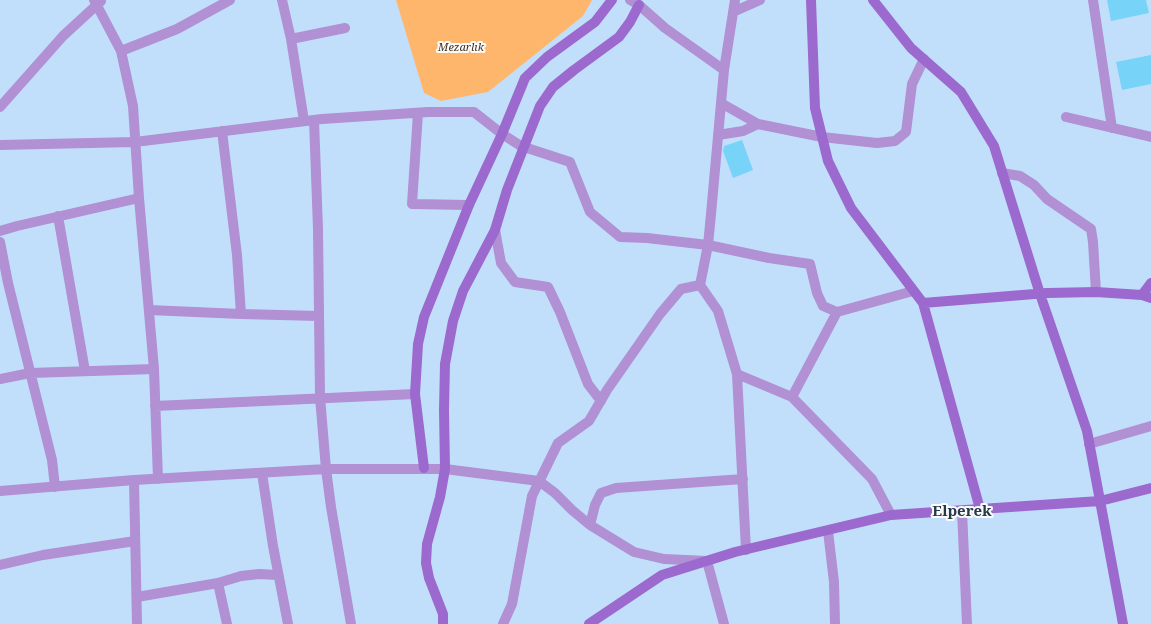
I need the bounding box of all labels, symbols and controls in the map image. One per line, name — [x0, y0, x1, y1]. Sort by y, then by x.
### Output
park label: Mezarlık — [438, 41, 484, 55]
district label: Elperek — [932, 503, 992, 521]

